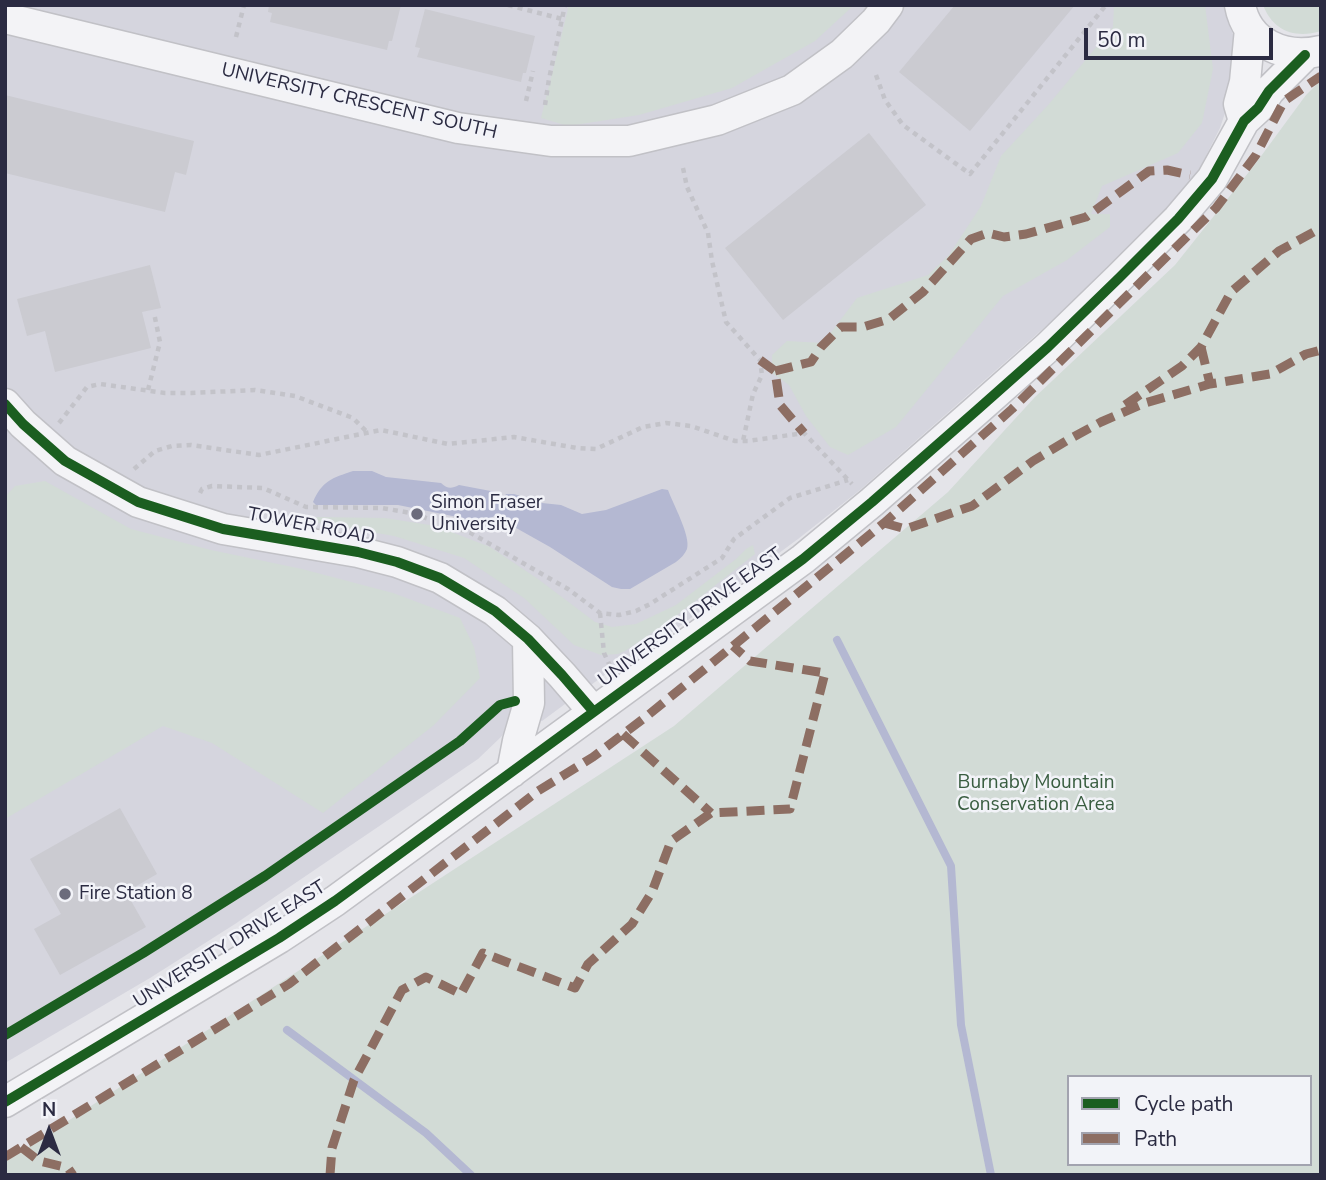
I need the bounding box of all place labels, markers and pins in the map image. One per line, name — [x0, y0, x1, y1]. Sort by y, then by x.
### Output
place label: Simon Fraser University — [431, 492, 543, 536]
marker: Simon Fraser University — [409, 506, 425, 522]
place label: Fire Station 8 — [79, 883, 193, 905]
marker: Fire Station 8 — [57, 886, 73, 902]

